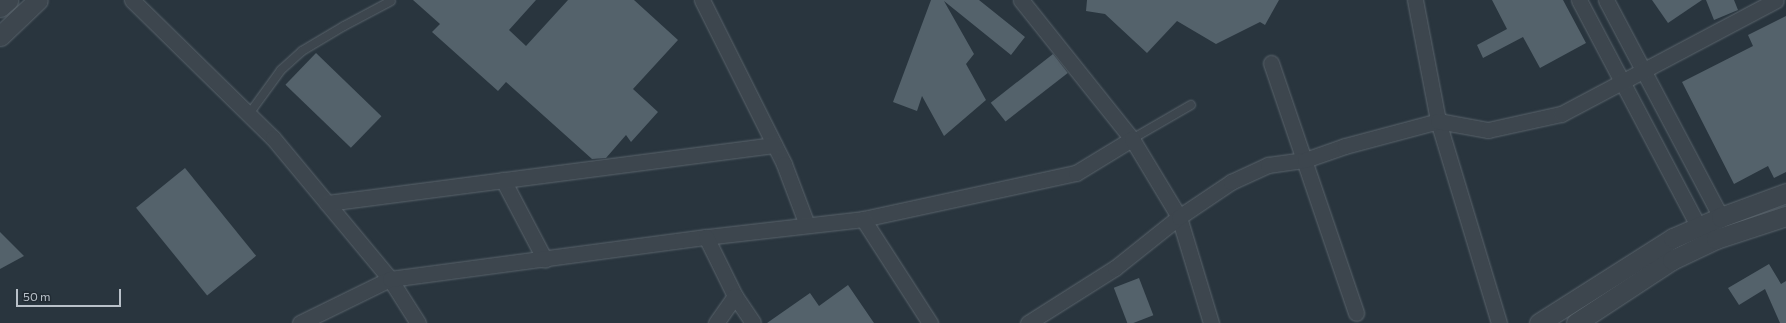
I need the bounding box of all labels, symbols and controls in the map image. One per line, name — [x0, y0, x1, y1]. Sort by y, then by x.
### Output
scale bar — [18, 281, 123, 307]
text: 50 m — [23, 289, 51, 303]

